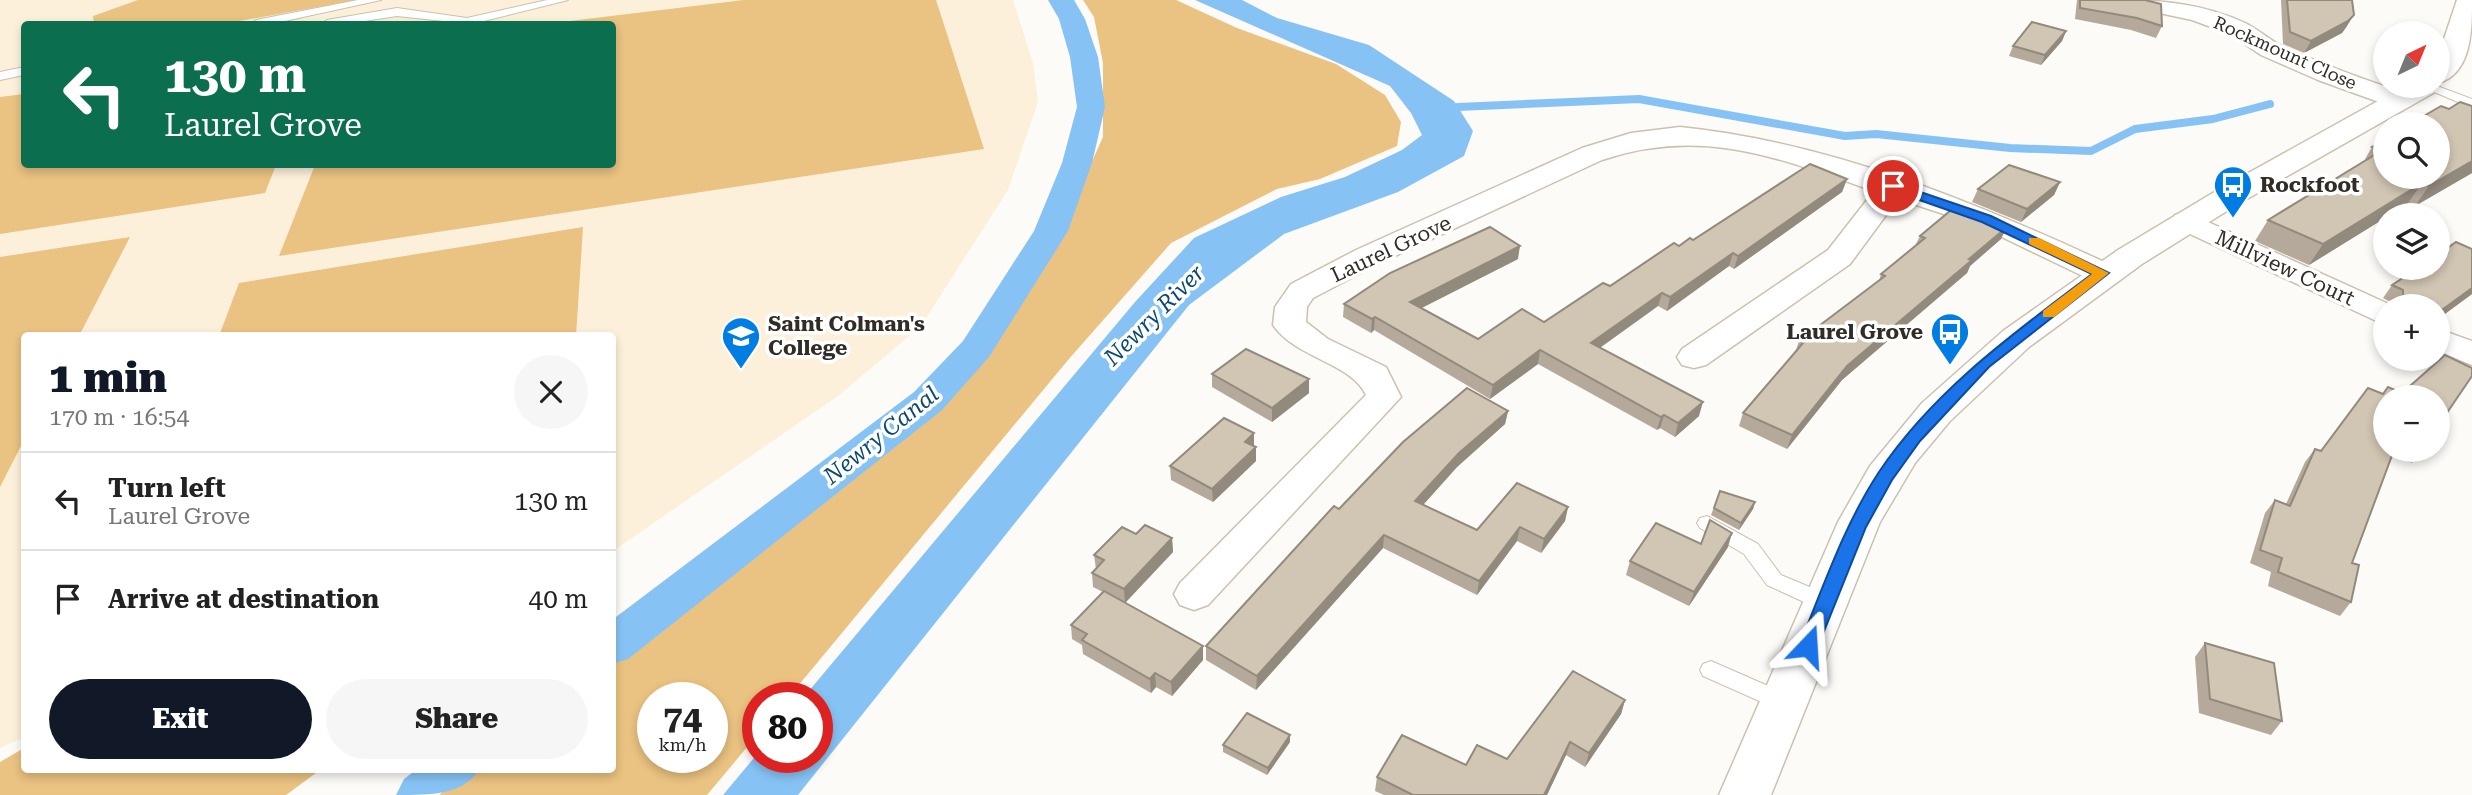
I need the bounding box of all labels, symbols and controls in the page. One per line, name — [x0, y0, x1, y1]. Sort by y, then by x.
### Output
street label: Rockmount Close — [2210, 12, 2360, 94]
north arrow — [2373, 21, 2450, 98]
map controls — [2373, 21, 2450, 462]
text: 130 m — [164, 47, 306, 104]
icon: left — [49, 49, 140, 140]
text: Laurel Grove — [164, 106, 362, 144]
button: search — [2373, 112, 2450, 189]
pin — [1863, 156, 1923, 216]
bus stop icon: Rockfoot — [2212, 164, 2254, 219]
icon: arrive — [1874, 167, 1912, 205]
place label: Rockfoot — [2260, 173, 2360, 197]
button: layers — [2373, 203, 2450, 280]
street label: Laurel Grove — [1327, 211, 1455, 287]
street label: Millview Court — [2212, 225, 2358, 311]
water label: Newry River — [1098, 259, 1210, 372]
button: + — [2373, 294, 2450, 371]
bus stop icon: Laurel Grove — [1929, 311, 1971, 366]
place label: Saint Colman's College — [768, 312, 925, 360]
school or university icon: Saint Colman's College — [720, 315, 762, 370]
place label: Laurel Grove — [1786, 320, 1923, 344]
text: 1 min — [49, 353, 167, 402]
button: close — [514, 355, 588, 429]
water label: Newry Canal — [818, 381, 944, 491]
button: − — [2373, 385, 2450, 462]
text: 170 m · 16:54 — [49, 404, 189, 431]
text: Turn left — [108, 473, 226, 503]
icon: left — [49, 482, 87, 520]
text: 130 m — [514, 486, 588, 516]
text: Laurel Grove — [108, 503, 250, 530]
icon: arrive — [49, 580, 87, 618]
text: Arrive at destination — [108, 584, 379, 614]
text: 40 m — [529, 584, 588, 614]
position arrow — [1771, 609, 1845, 683]
button: Exit — [49, 679, 312, 759]
button: Share — [326, 679, 588, 759]
speed limit sign: 80 — [742, 682, 833, 773]
text: 74 — [663, 698, 702, 739]
text: km/h — [658, 734, 707, 755]

